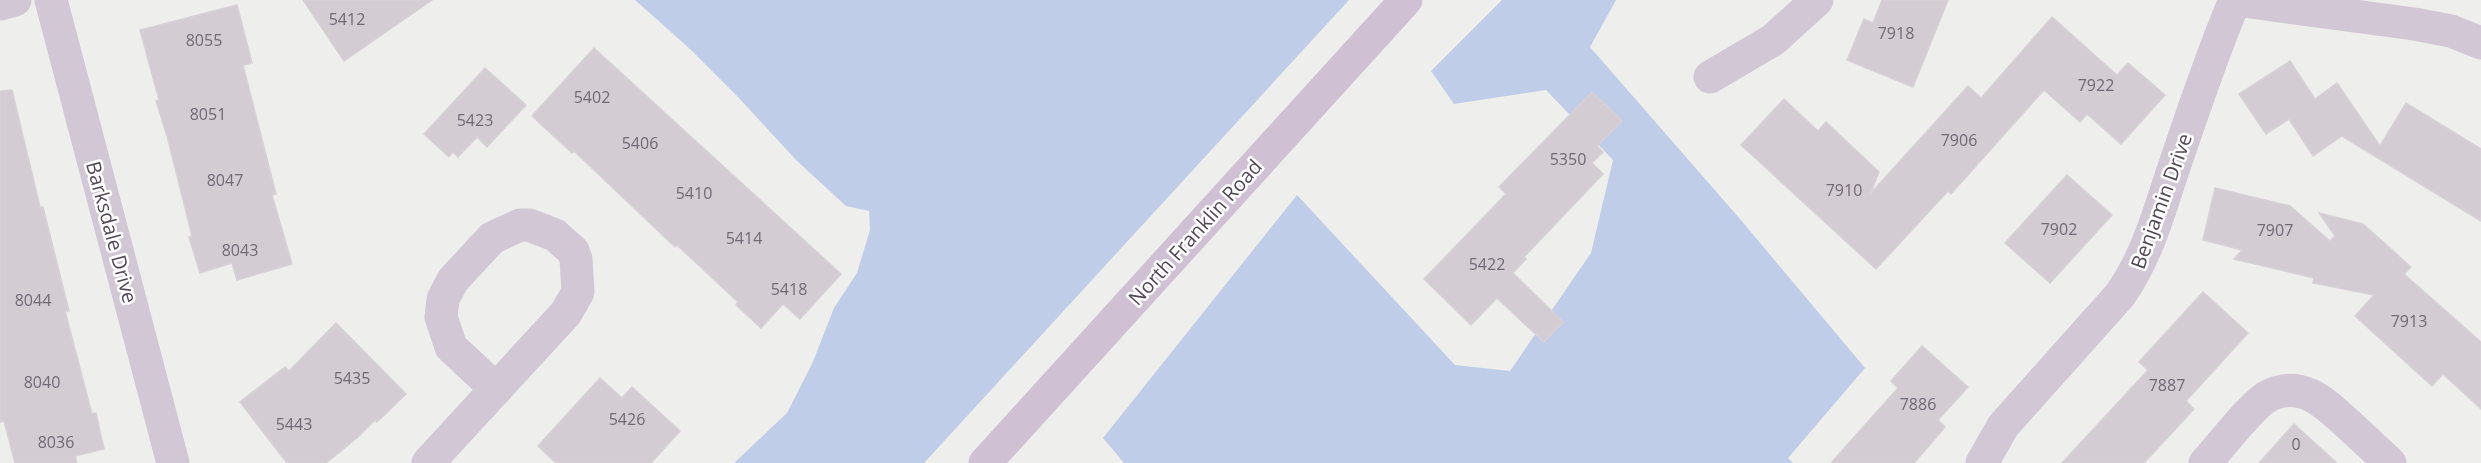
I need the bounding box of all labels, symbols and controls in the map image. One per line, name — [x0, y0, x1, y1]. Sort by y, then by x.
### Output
house number: 5412 — [329, 8, 365, 30]
house number: 7918 — [1878, 22, 1914, 44]
house number: 8055 — [186, 29, 222, 51]
house number: 7922 — [2078, 74, 2114, 96]
house number: 5402 — [574, 86, 610, 108]
house number: 8051 — [190, 103, 226, 125]
house number: 5423 — [457, 109, 493, 131]
house number: 7906 — [1941, 129, 1977, 151]
street label: Benjamin Drive — [2124, 129, 2198, 273]
house number: 5406 — [622, 132, 658, 154]
house number: 5350 — [1550, 148, 1586, 170]
street label: North Franklin Road — [1122, 153, 1268, 311]
street label: Barksdale Drive — [80, 158, 144, 306]
house number: 8047 — [207, 169, 243, 191]
house number: 7910 — [1826, 179, 1862, 201]
house number: 5410 — [676, 182, 712, 204]
house number: 7902 — [2041, 218, 2077, 240]
house number: 7907 — [2257, 219, 2293, 241]
house number: 5414 — [726, 227, 762, 249]
house number: 8043 — [222, 239, 258, 261]
house number: 5422 — [1469, 253, 1505, 275]
house number: 5418 — [771, 278, 807, 300]
house number: 8044 — [15, 289, 51, 311]
house number: 7913 — [2391, 310, 2427, 332]
house number: 5435 — [334, 367, 370, 389]
house number: 8040 — [24, 371, 60, 393]
house number: 7887 — [2149, 374, 2185, 396]
house number: 7886 — [1900, 393, 1936, 415]
house number: 5426 — [609, 408, 645, 430]
house number: 5443 — [276, 413, 312, 435]
house number: 8036 — [38, 431, 74, 453]
house number: 0 — [2291, 433, 2301, 455]

